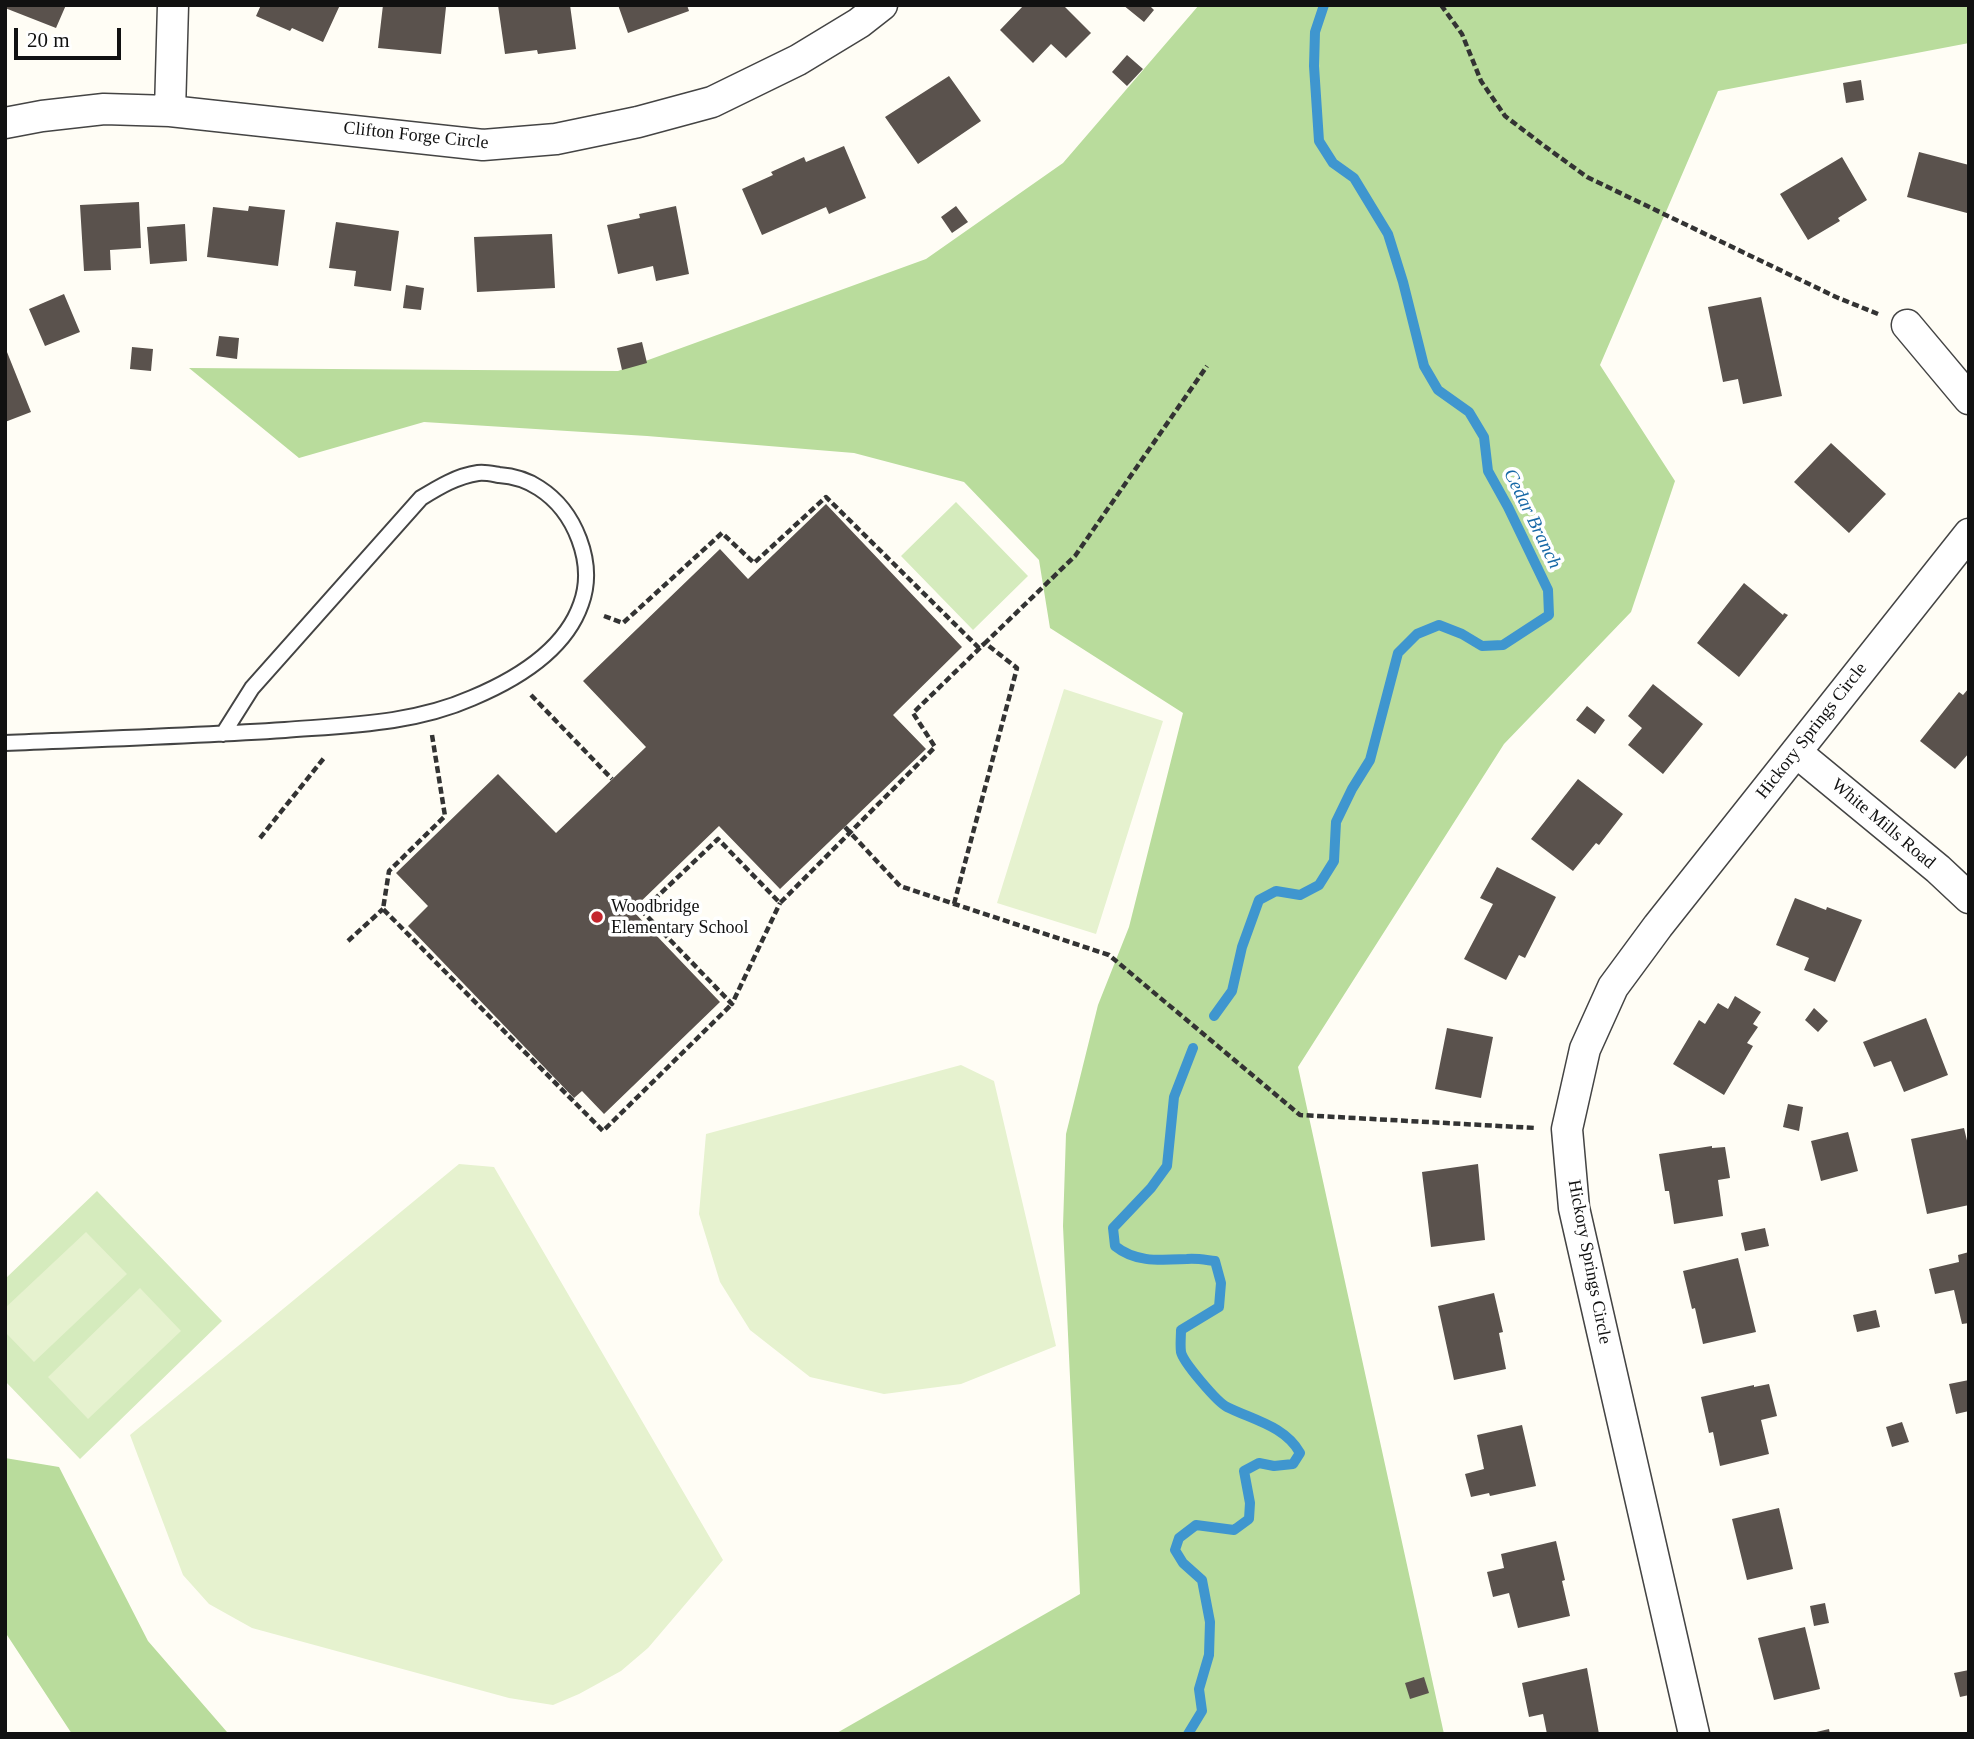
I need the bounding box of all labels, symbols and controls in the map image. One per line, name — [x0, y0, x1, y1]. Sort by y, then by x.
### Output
scale bar — [18, 14, 124, 58]
text: 20 m — [27, 28, 70, 52]
street label: Clifton Forge Circle — [342, 118, 490, 154]
water label: Cedar Branch — [1498, 465, 1566, 573]
street label: Hickory Springs Circle — [1752, 659, 1872, 803]
street label: White Mills Road — [1827, 774, 1939, 874]
place label: Woodbridge Elementary School — [611, 896, 748, 939]
marker: Woodbridge Elementary School — [589, 909, 605, 925]
street label: Hickory Springs Circle — [1562, 1178, 1616, 1346]

